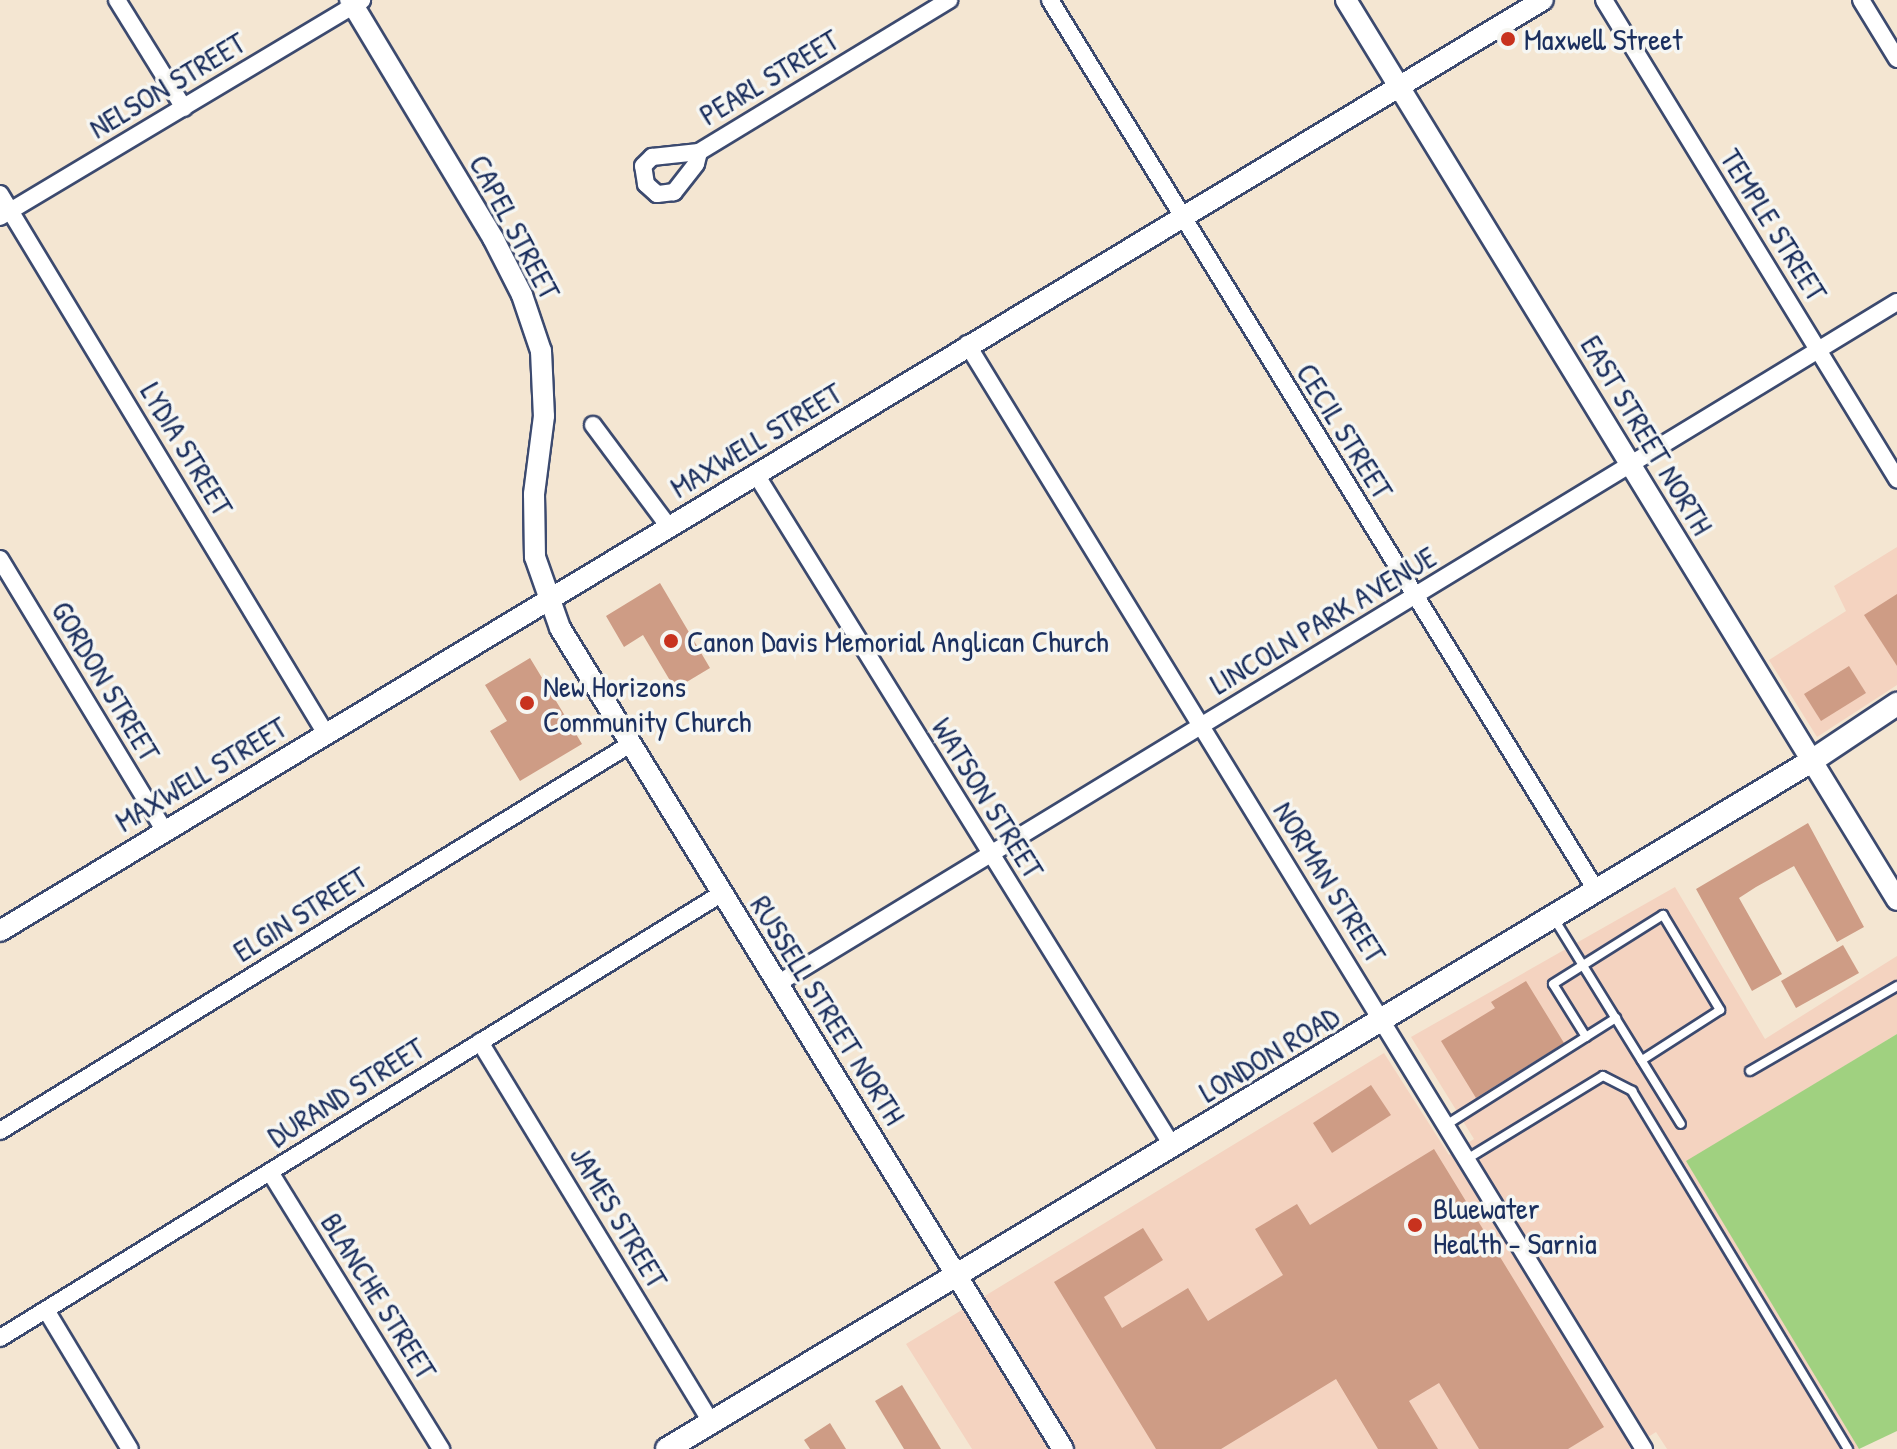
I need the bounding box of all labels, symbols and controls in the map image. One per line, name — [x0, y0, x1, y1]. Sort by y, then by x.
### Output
street label: PEARL STREET — [693, 21, 845, 133]
place label: Maxwell Street — [1524, 21, 1683, 57]
street label: NELSON STREET — [82, 24, 252, 146]
marker: Maxwell Street — [1499, 30, 1517, 48]
street label: TEMPLE STREET — [1713, 142, 1835, 308]
street label: CAPEL STREET — [462, 148, 568, 306]
street label: EAST STREET NORTH — [1573, 329, 1721, 541]
street label: CECIL STREET — [1289, 356, 1401, 506]
street label: MAXWELL STREET — [664, 375, 848, 505]
street label: LYDIA STREET — [133, 376, 241, 522]
street label: LINCOLN PARK AVENUE — [1204, 538, 1442, 702]
street label: GORDON STREET — [44, 594, 168, 768]
place label: Canon Davis Memorial Anglican Church — [687, 623, 1109, 659]
marker: Canon Davis Memorial Anglican Church — [662, 632, 680, 650]
place label: New Horizons Community Church — [543, 668, 751, 738]
marker: New Horizons Community Church — [518, 694, 536, 712]
street label: MAXWELL STREET — [109, 709, 293, 839]
street label: WATSON STREET — [924, 711, 1052, 885]
street label: NORMAN STREET — [1266, 795, 1394, 969]
street label: ELGIN STREET — [227, 859, 373, 969]
street label: RUSSELL STREET NORTH — [743, 889, 913, 1131]
street label: LONDON ROAD — [1193, 998, 1345, 1110]
street label: DURAND STREET — [261, 1030, 431, 1154]
street label: JAMES STREET — [562, 1139, 676, 1295]
place label: Bluewater Health - Sarnia — [1433, 1190, 1597, 1260]
street label: BLANCHE STREET — [313, 1206, 445, 1386]
marker: Bluewater Health - Sarnia — [1404, 1214, 1426, 1236]

